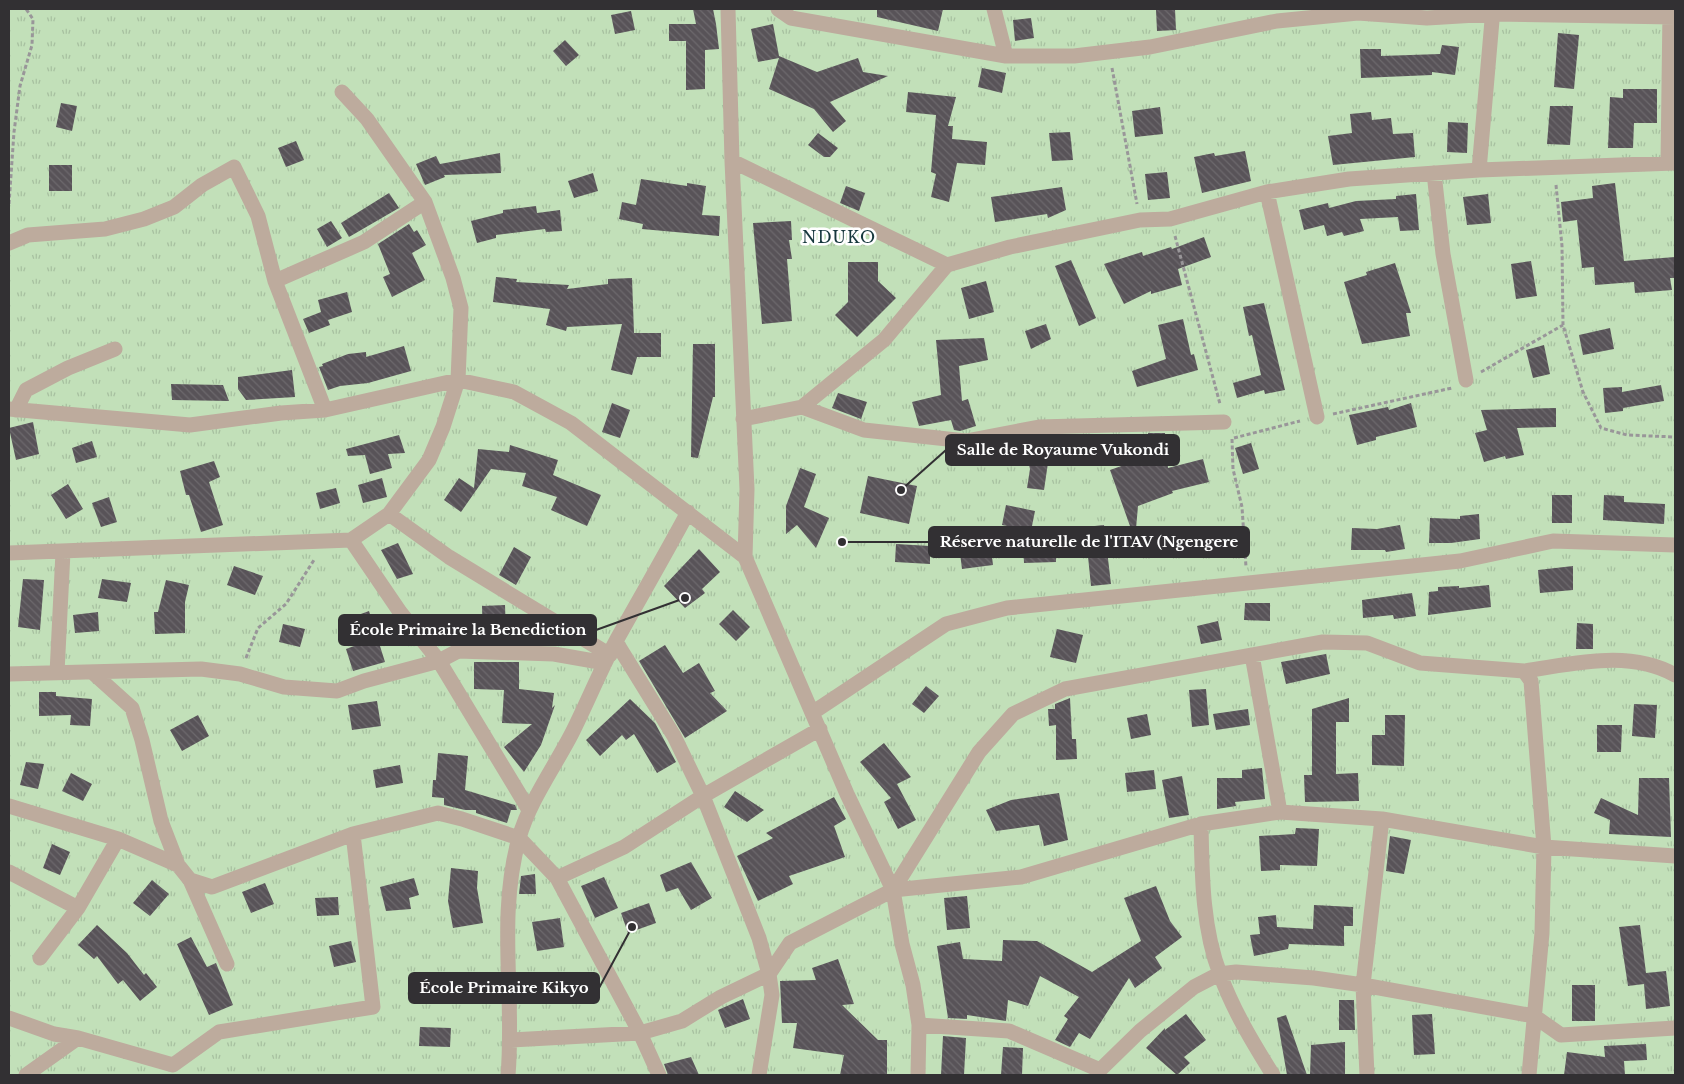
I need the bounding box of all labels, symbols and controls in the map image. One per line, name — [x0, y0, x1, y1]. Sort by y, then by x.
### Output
district label: NDUKO — [802, 227, 876, 247]
callout: Salle de Royaume Vukondi — [946, 435, 1179, 465]
text: Salle de Royaume Vukondi — [957, 440, 1170, 459]
callout: Réserve naturelle de l'ITAV (Ngengere — [929, 527, 1249, 557]
text: Réserve naturelle de l'ITAV (Ngengere — [940, 532, 1239, 551]
callout: École Primaire la Benediction — [339, 615, 596, 645]
text: École Primaire la Benediction — [350, 620, 587, 639]
callout: École Primaire Kikyo — [409, 973, 599, 1003]
text: École Primaire Kikyo — [419, 978, 589, 997]

